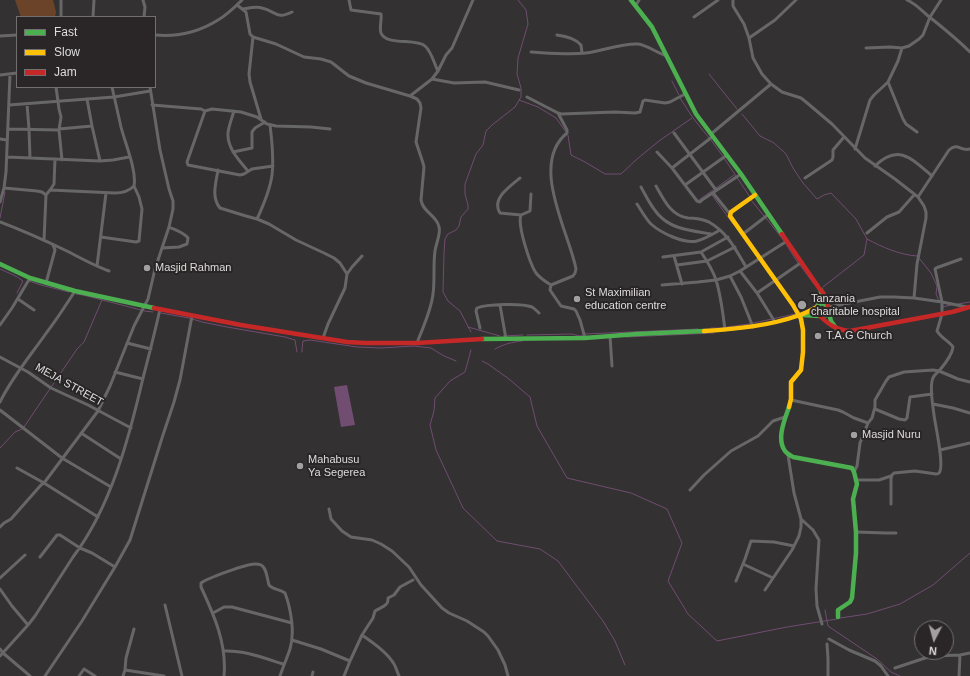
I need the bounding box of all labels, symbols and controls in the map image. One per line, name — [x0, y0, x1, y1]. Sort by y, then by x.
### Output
legend — [16, 16, 156, 88]
text: Fast — [54, 25, 77, 39]
text: Slow — [54, 45, 80, 59]
text: Jam — [54, 65, 77, 79]
place label: Masjid Rahman — [155, 261, 231, 275]
marker: Masjid Rahman — [142, 263, 152, 273]
place label: St Maximilian education centre — [585, 286, 666, 312]
place label: Tanzania charitable hospital — [811, 292, 900, 318]
marker: St Maximilian education centre — [572, 294, 582, 304]
marker: Tanzania charitable hospital — [796, 299, 808, 311]
place label: T.A.G Church — [826, 329, 892, 343]
marker: T.A.G Church — [813, 331, 823, 341]
street label: MEJA STREET — [33, 361, 105, 409]
place label: Masjid Nuru — [862, 428, 921, 442]
marker: Masjid Nuru — [849, 430, 859, 440]
place label: Mahabusu Ya Segerea — [308, 453, 365, 479]
marker: Mahabusu Ya Segerea — [295, 461, 305, 471]
north arrow — [914, 620, 954, 660]
text: N — [928, 645, 937, 657]

